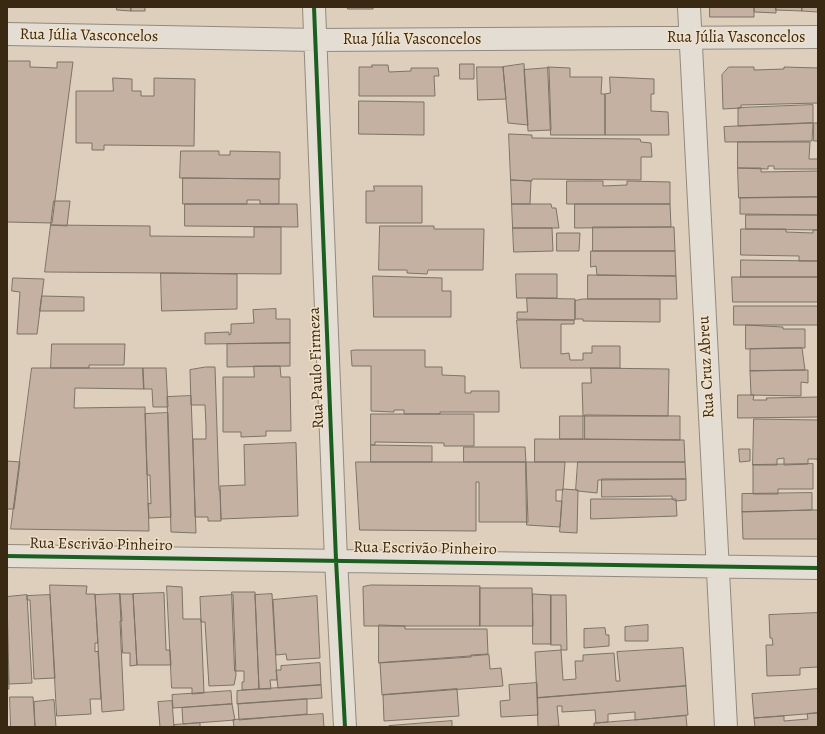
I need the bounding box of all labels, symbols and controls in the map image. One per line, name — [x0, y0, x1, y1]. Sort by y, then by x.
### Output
street label: Rua Júlia Vasconcelos — [19, 25, 159, 47]
street label: Rua Júlia Vasconcelos — [667, 28, 805, 48]
street label: Rua Júlia Vasconcelos — [343, 30, 481, 50]
street label: Rua Paulo Firmeza — [305, 307, 329, 429]
street label: Rua Cruz Abreu — [695, 315, 719, 419]
street label: Rua Escrivão Pinheiro — [29, 534, 173, 556]
street label: Rua Escrivão Pinheiro — [353, 538, 497, 560]

